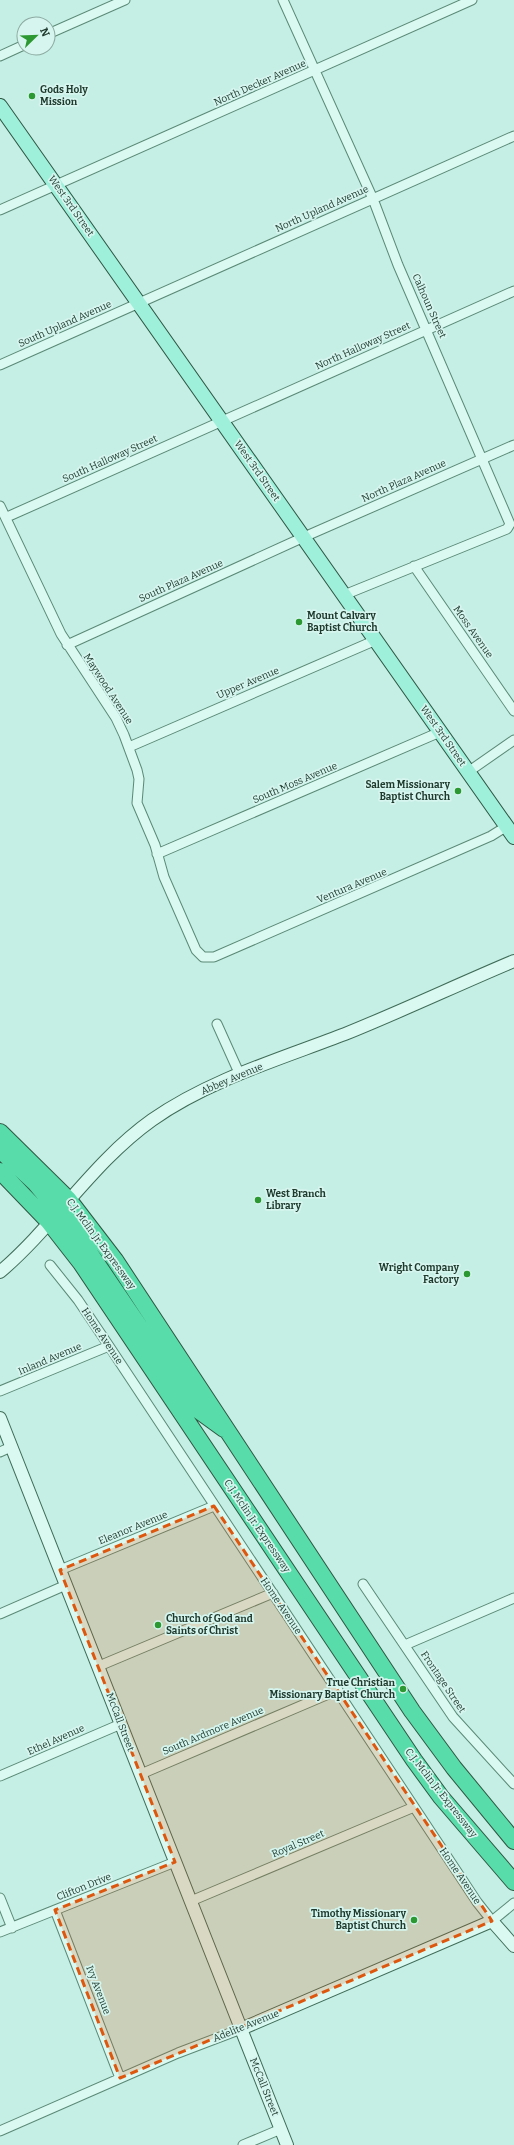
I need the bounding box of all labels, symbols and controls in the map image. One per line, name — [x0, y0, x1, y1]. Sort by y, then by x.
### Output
north arrow — [16, 16, 56, 56]
text: N — [37, 26, 53, 39]
street label: North Decker Avenue — [212, 57, 308, 109]
place label: Gods Holy Mission — [40, 84, 88, 108]
marker: Gods Holy Mission — [27, 91, 37, 101]
street label: West 3rd Street — [46, 173, 97, 239]
street label: North Upland Avenue — [274, 183, 370, 235]
street label: Calhoun Street — [409, 272, 449, 340]
street label: South Upland Avenue — [17, 298, 113, 350]
street label: North Halloway Street — [314, 319, 413, 372]
street label: South Halloway Street — [61, 432, 160, 485]
street label: West 3rd Street — [232, 438, 283, 504]
street label: North Plaza Avenue — [360, 457, 448, 505]
street label: South Plaza Avenue — [137, 557, 225, 605]
street label: Moss Avenue — [451, 603, 495, 661]
place label: Mount Calvary Baptist Church — [307, 610, 378, 634]
marker: Mount Calvary Baptist Church — [294, 617, 304, 627]
street label: Maywood Avenue — [81, 651, 135, 727]
street label: Upper Avenue — [215, 664, 281, 702]
street label: West 3rd Street — [418, 703, 469, 769]
street label: South Moss Avenue — [251, 760, 339, 806]
place label: Salem Missionary Baptist Church — [365, 779, 451, 803]
marker: Salem Missionary Baptist Church — [453, 786, 463, 796]
street label: Ventura Avenue — [315, 866, 389, 906]
street label: Abbey Avenue — [199, 1061, 265, 1097]
place label: West Branch Library — [266, 1188, 327, 1212]
marker: West Branch Library — [253, 1195, 263, 1205]
street label: C.J. Mclin Jr. Expressway — [64, 1196, 139, 1292]
place label: Wright Company Factory — [379, 1262, 459, 1286]
marker: Wright Company Factory — [462, 1269, 472, 1279]
street label: Home Avenue — [79, 1305, 125, 1367]
street label: Inland Avenue — [17, 1340, 83, 1378]
street label: C.J. Mclin Jr. Expressway — [221, 1477, 293, 1575]
street label: Eleanor Avenue — [97, 1509, 169, 1547]
street label: Home Avenue — [258, 1575, 304, 1637]
place label: Church of God and Saints of Christ — [166, 1613, 253, 1637]
marker: Church of God and Saints of Christ — [153, 1620, 163, 1630]
street label: Frontage Street — [418, 1649, 468, 1715]
place label: True Christian Missionary Baptist Church — [269, 1677, 396, 1701]
marker: True Christian Missionary Baptist Church — [398, 1684, 408, 1694]
street label: McCall Street — [103, 1691, 137, 1753]
street label: South Ardmore Avenue — [161, 1704, 265, 1758]
street label: Ethel Avenue — [26, 1722, 86, 1758]
street label: C.J. Mclin Jr. Expressway — [402, 1746, 480, 1840]
street label: Royal Street — [270, 1827, 326, 1860]
street label: Home Avenue — [437, 1845, 483, 1907]
street label: Clifton Drive — [55, 1871, 113, 1903]
place label: Timothy Missionary Baptist Church — [311, 1908, 407, 1932]
marker: Timothy Missionary Baptist Church — [409, 1915, 419, 1925]
street label: Ivy Avenue — [83, 1964, 113, 2016]
street label: Adelite Avenue — [211, 2007, 281, 2045]
street label: McCall Street — [247, 2056, 281, 2118]

